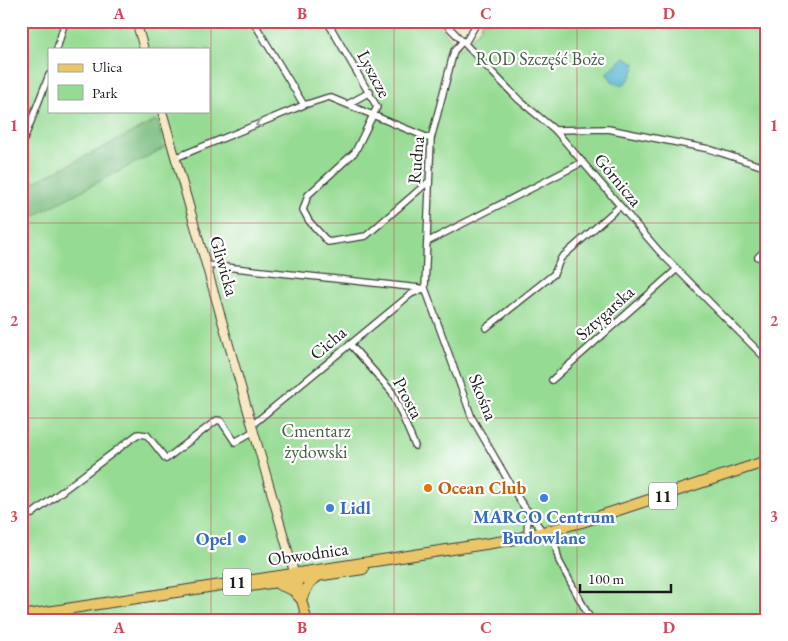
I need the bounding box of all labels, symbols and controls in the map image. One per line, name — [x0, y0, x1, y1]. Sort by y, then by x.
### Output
text: A — [112, 3, 125, 24]
text: B — [297, 3, 307, 24]
text: C — [480, 3, 492, 24]
text: D — [663, 3, 675, 24]
street label: Lyszcze — [352, 46, 397, 102]
park label: ROD Szczęść Boże — [475, 47, 605, 70]
legend — [48, 48, 210, 112]
text: Ulica — [92, 57, 122, 76]
text: Park — [92, 83, 119, 102]
text: 1 — [10, 115, 18, 136]
text: 1 — [770, 115, 778, 136]
one-way arrow — [255, 117, 264, 128]
street label: Rudna — [402, 134, 429, 185]
street label: Górnicza — [589, 148, 648, 212]
street label: Gliwicka — [205, 233, 244, 299]
street label: Sztygarska — [571, 280, 639, 345]
text: 2 — [10, 310, 19, 331]
text: 2 — [770, 310, 779, 331]
street label: Cicha — [305, 320, 351, 365]
street label: Skośna — [464, 370, 503, 424]
street label: Prosta — [388, 373, 429, 423]
park label: Cmentarz żydowski — [282, 419, 351, 463]
place label: Ocean Club — [438, 476, 527, 499]
marker: Ocean Club — [422, 482, 434, 494]
road number: 11 — [649, 482, 677, 510]
marker: MARCO Centrum Budowlane — [538, 492, 550, 504]
place label: Lidl — [340, 496, 371, 519]
marker: Lidl — [324, 502, 336, 514]
place label: MARCO Centrum Budowlane — [473, 505, 615, 549]
text: 3 — [10, 506, 18, 527]
text: 3 — [770, 506, 778, 527]
place label: Opel — [196, 527, 232, 550]
marker: Opel — [236, 533, 248, 545]
street label: Obwodnica — [266, 536, 350, 571]
scale bar — [580, 561, 672, 593]
road number: 11 — [223, 568, 251, 596]
text: 100 m — [588, 569, 625, 588]
text: A — [112, 617, 125, 638]
text: B — [297, 617, 307, 638]
text: C — [480, 617, 492, 638]
text: D — [663, 617, 675, 638]

